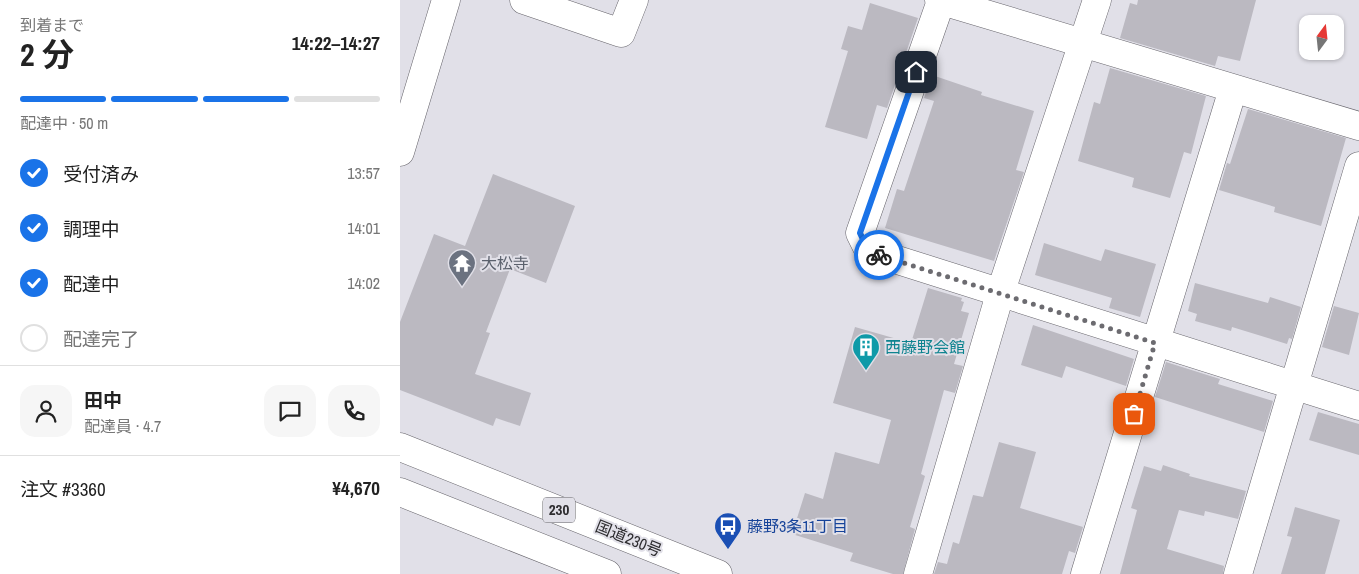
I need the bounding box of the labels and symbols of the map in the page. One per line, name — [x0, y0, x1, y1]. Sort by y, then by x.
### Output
north arrow — [1299, 15, 1344, 60]
pin — [895, 51, 937, 93]
courier — [854, 230, 904, 280]
temple icon: 大松寺 — [447, 248, 477, 287]
place label: 大松寺 — [481, 252, 529, 274]
building icon: 西藤野会館 — [851, 332, 881, 371]
place label: 西藤野会館 — [885, 336, 965, 358]
pin — [1113, 393, 1155, 435]
road number: 230 — [543, 498, 575, 522]
bus stop icon: 藤野3条11丁目 — [713, 511, 743, 550]
street label: 国道230号 — [592, 515, 666, 561]
place label: 藤野3条11丁目 — [747, 515, 848, 537]

